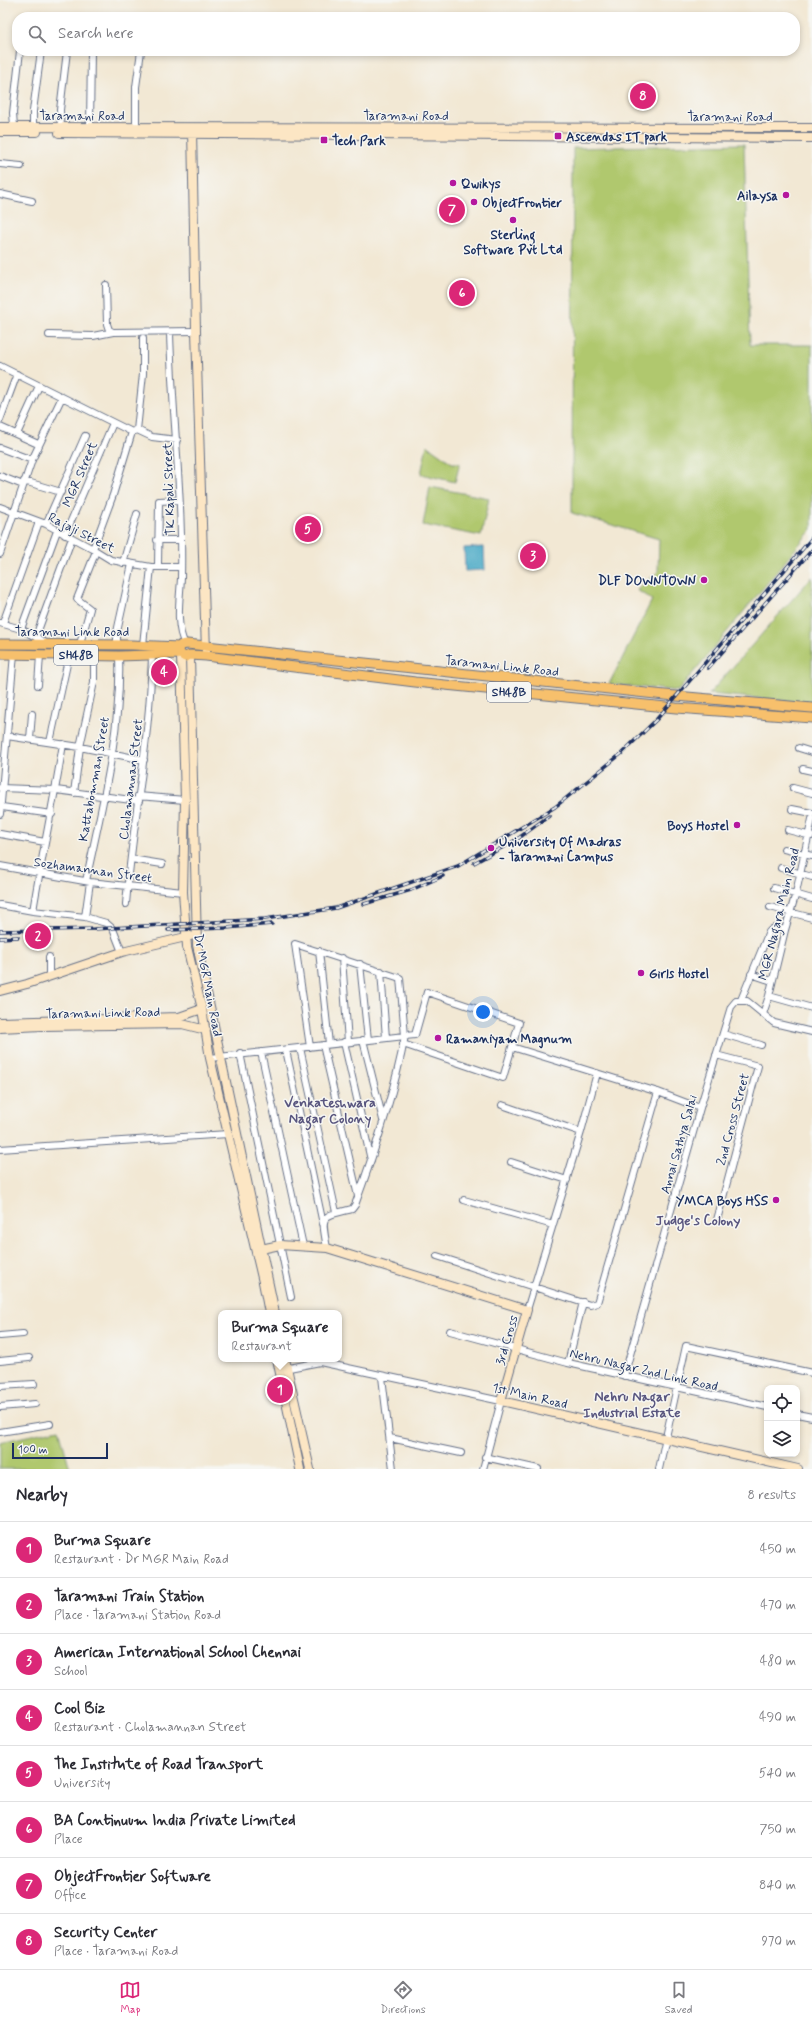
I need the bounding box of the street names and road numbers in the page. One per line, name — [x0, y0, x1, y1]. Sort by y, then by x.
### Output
street label: Taramani Road — [39, 108, 125, 125]
street label: Taramani Road — [363, 108, 449, 125]
street label: Taramani Road — [687, 109, 773, 126]
street label: MGR Street — [59, 439, 102, 510]
street label: TK Kapali Street — [159, 442, 180, 536]
street label: Rajaji Street — [45, 509, 118, 558]
street label: Taramani Link Road — [15, 624, 129, 641]
road number: SH48B — [54, 645, 98, 665]
street label: Taramani Link Road — [444, 652, 560, 681]
road number: SH48B — [487, 682, 531, 702]
street label: Kattabomman Street — [75, 716, 114, 843]
street label: Cholamannan Street — [116, 718, 147, 841]
street label: MGR Nagara Main Road — [755, 846, 806, 983]
street label: Sozhamannan Street — [33, 854, 153, 887]
street label: Dr MGR Main Road — [189, 932, 226, 1038]
street label: Taramani Link Road — [46, 1004, 160, 1023]
street label: 2nd Cross Street — [713, 1071, 754, 1167]
street label: Annai Sathya Salai — [657, 1093, 702, 1196]
street label: 3rd Cross — [492, 1313, 523, 1367]
street label: Nehru Nagar 2nd Link Road — [567, 1345, 719, 1398]
street label: 1st Main Road — [490, 1380, 569, 1413]

